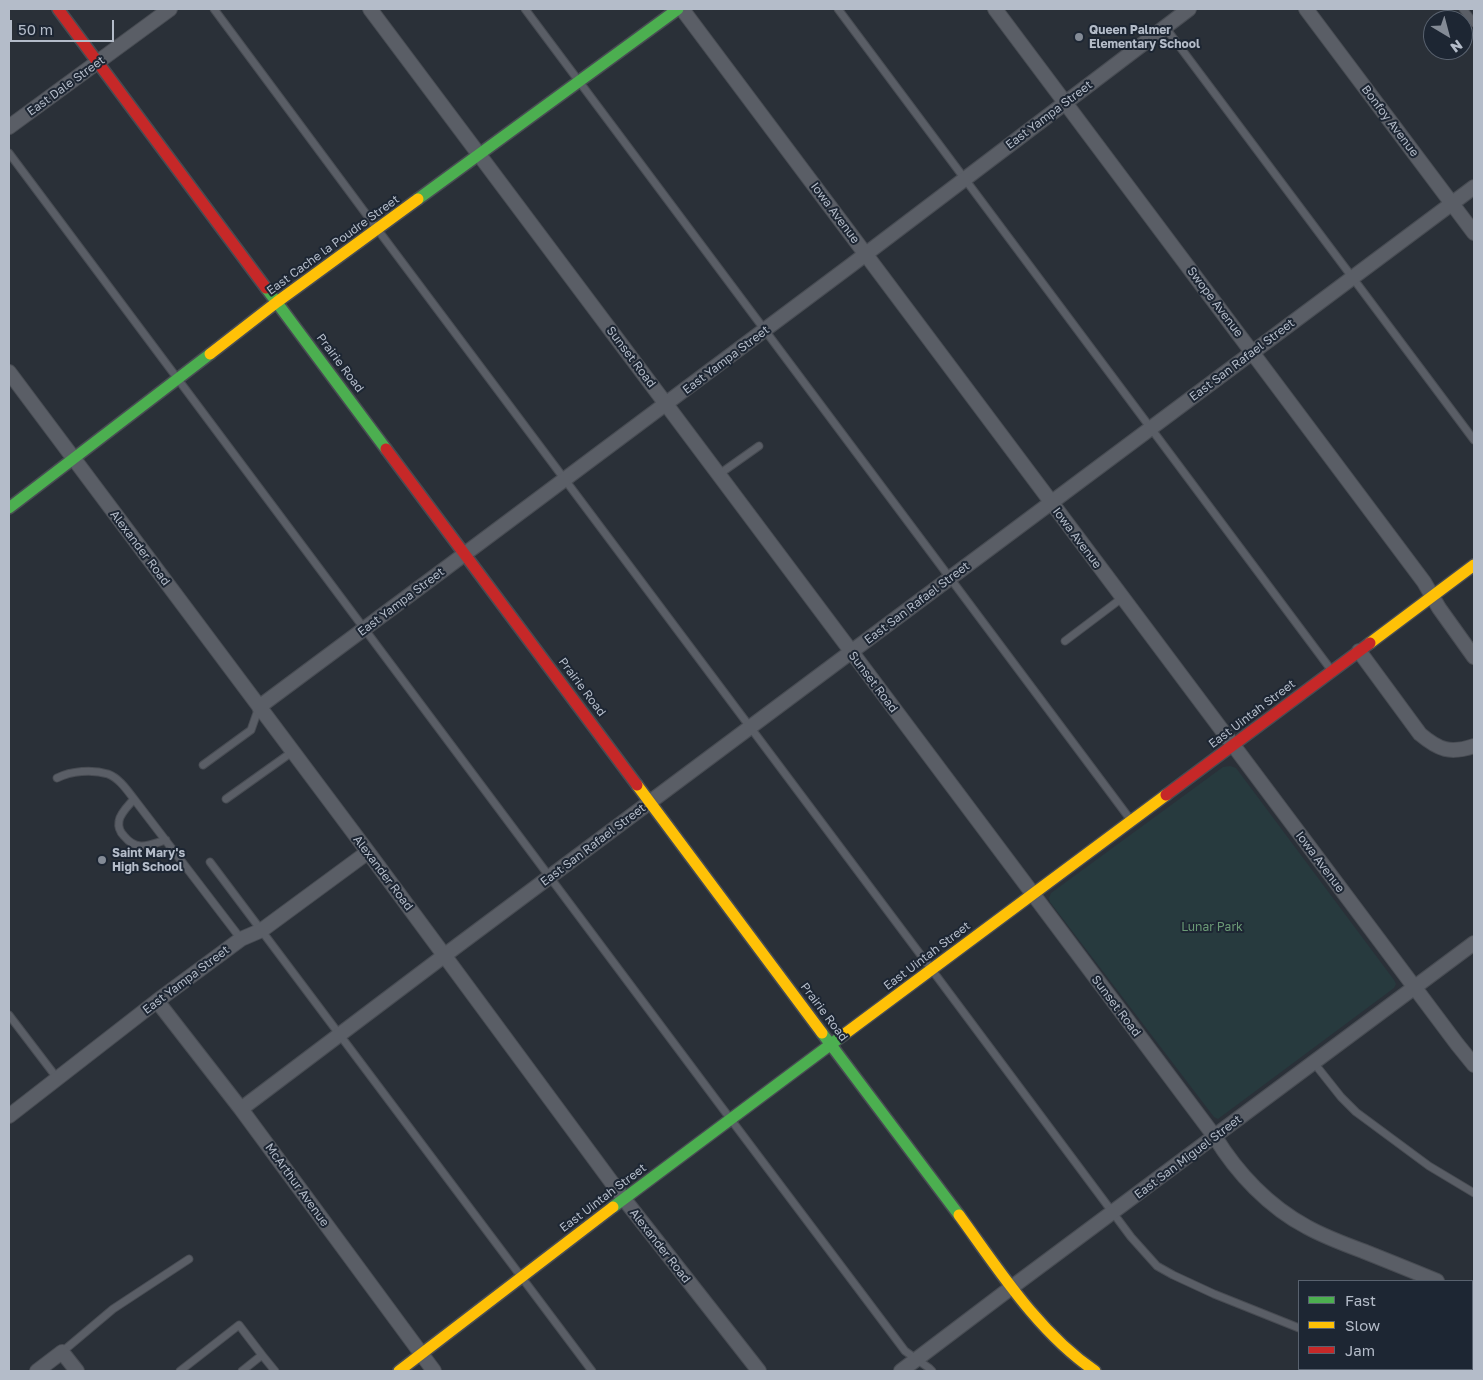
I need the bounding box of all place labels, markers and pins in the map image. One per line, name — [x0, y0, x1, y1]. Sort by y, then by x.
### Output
place label: Queen Palmer Elementary School — [1089, 23, 1200, 51]
marker: Queen Palmer Elementary School — [1073, 31, 1085, 43]
place label: Saint Mary's High School — [112, 846, 185, 874]
marker: Saint Mary's High School — [96, 854, 108, 866]

